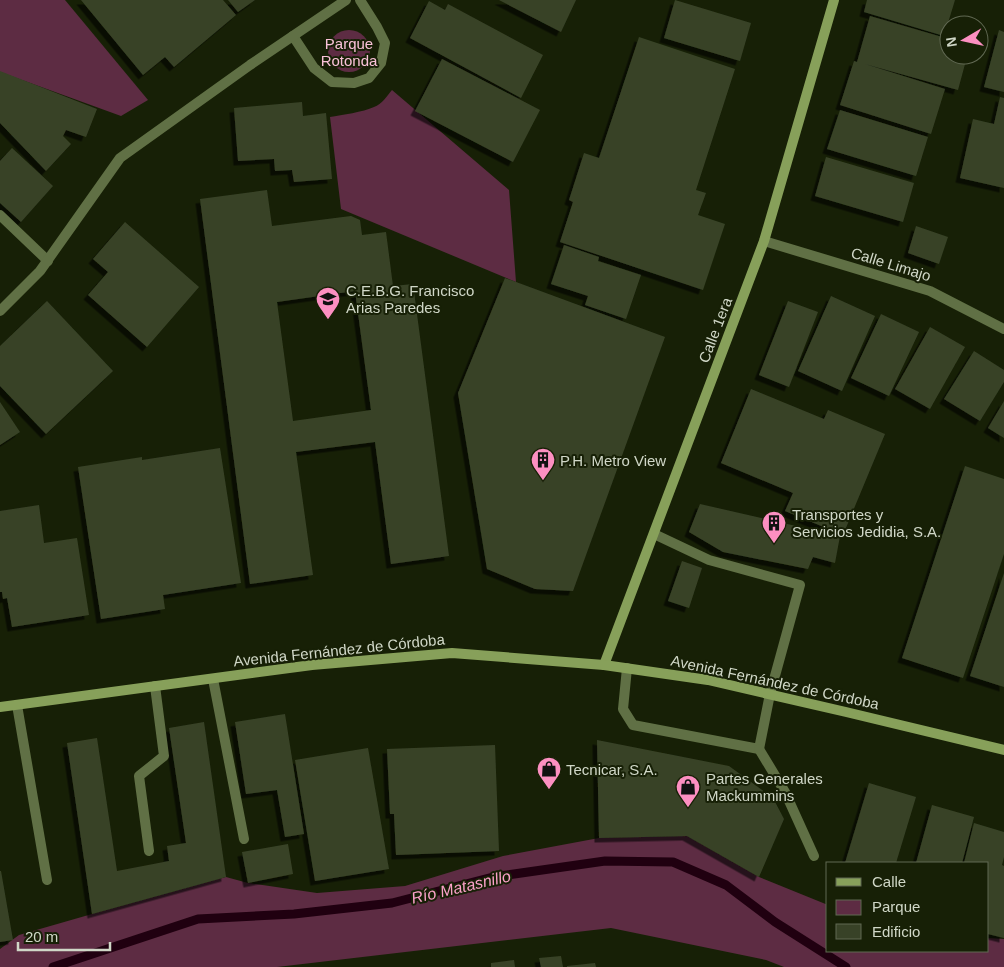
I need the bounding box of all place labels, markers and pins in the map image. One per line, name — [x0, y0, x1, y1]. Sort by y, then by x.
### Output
place label: C.E.B.G. Francisco Arias Paredes — [346, 282, 474, 316]
school or university icon: C.E.B.G. Francisco Arias Paredes — [315, 286, 341, 320]
building icon: P.H. Metro View — [530, 447, 556, 481]
place label: P.H. Metro View — [560, 452, 666, 469]
place label: Transportes y Servicios Jedidia, S.A. — [792, 506, 941, 540]
building icon: Transportes y Servicios Jedidia, S.A. — [761, 510, 787, 544]
shop icon: Tecnicar, S.A. — [536, 756, 562, 790]
place label: Tecnicar, S.A. — [566, 761, 658, 778]
place label: Partes Generales Mackummins — [706, 770, 823, 804]
shop icon: Partes Generales Mackummins — [675, 774, 701, 808]

